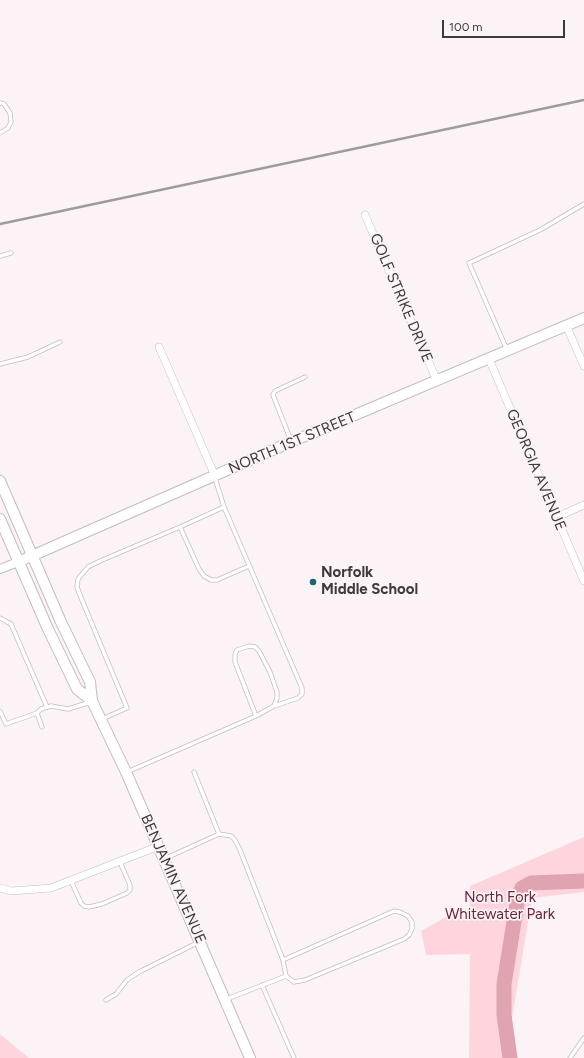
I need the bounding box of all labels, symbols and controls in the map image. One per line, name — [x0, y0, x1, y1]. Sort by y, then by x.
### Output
scale bar — [444, 12, 567, 38]
text: 100 m — [449, 20, 483, 34]
street label: GOLF STRIKE DRIVE — [366, 231, 436, 365]
street label: GEORGIA AVENUE — [502, 407, 570, 533]
street label: NORTH 1ST STREET — [226, 408, 358, 478]
place label: Norfolk Middle School — [321, 564, 418, 599]
marker: Norfolk Middle School — [308, 577, 318, 587]
street label: BENJAMIN AVENUE — [136, 812, 210, 946]
park label: North Fork Whitewater Park — [445, 889, 555, 924]

